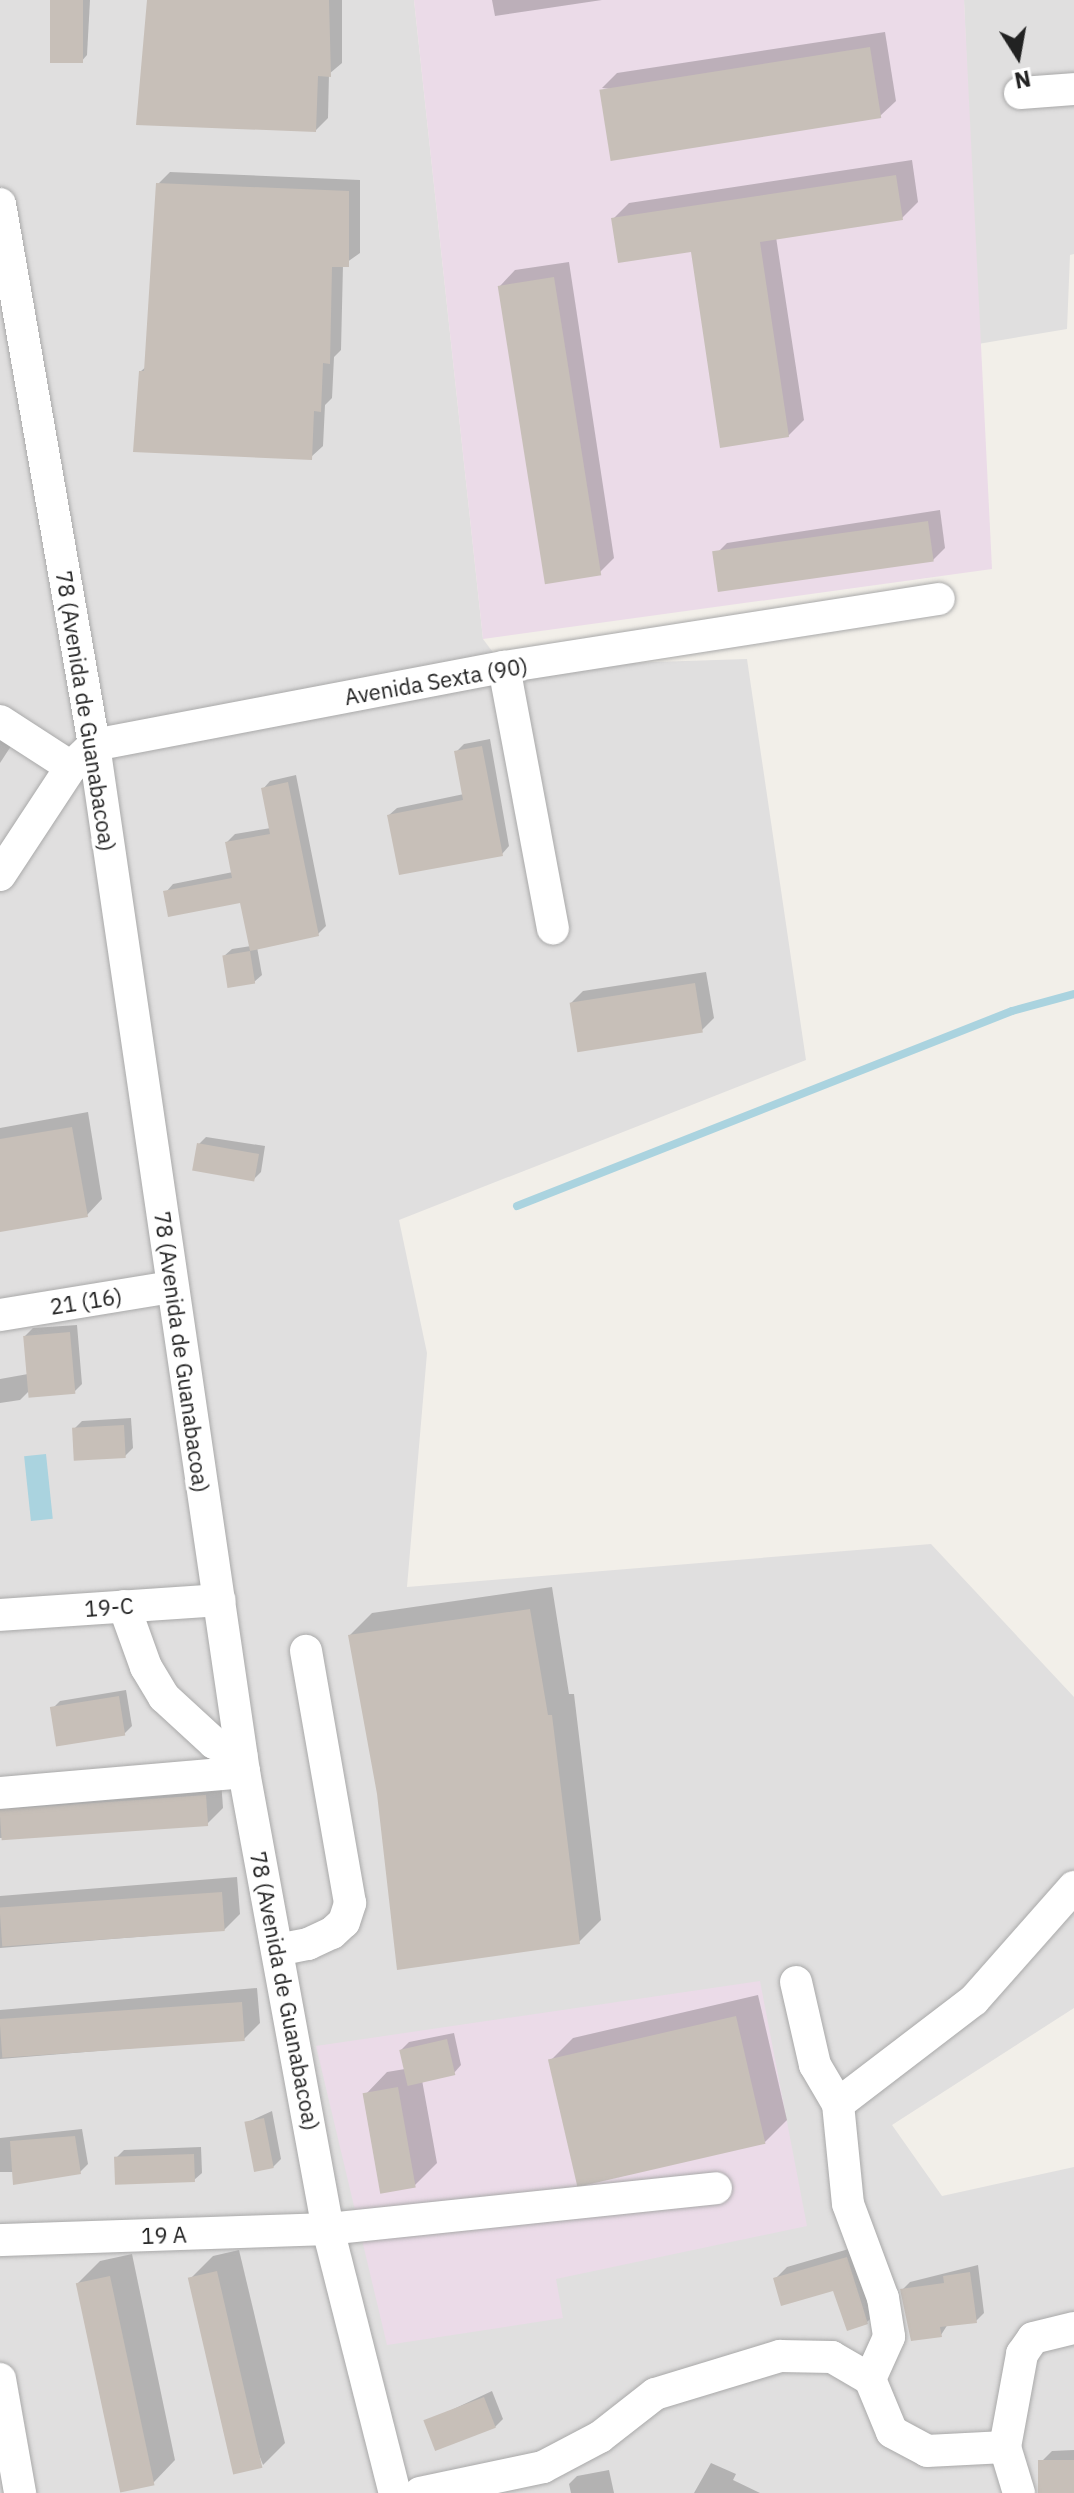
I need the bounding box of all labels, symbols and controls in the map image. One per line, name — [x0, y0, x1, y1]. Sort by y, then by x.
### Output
north arrow — [978, 16, 1058, 96]
text: N — [1012, 64, 1033, 96]
street label: 78 (Avenida de Guanabacoa) — [51, 569, 121, 853]
street label: Avenida Sexta (90) — [342, 652, 530, 710]
street label: 78 (Avenida de Guanabacoa) — [149, 1210, 215, 1494]
street label: 21 (16) — [48, 1282, 124, 1320]
street label: 19-C — [84, 1592, 134, 1622]
street label: 78 (Avenida de Guanabacoa) — [245, 1849, 325, 2133]
street label: 19 A — [141, 2221, 187, 2249]

